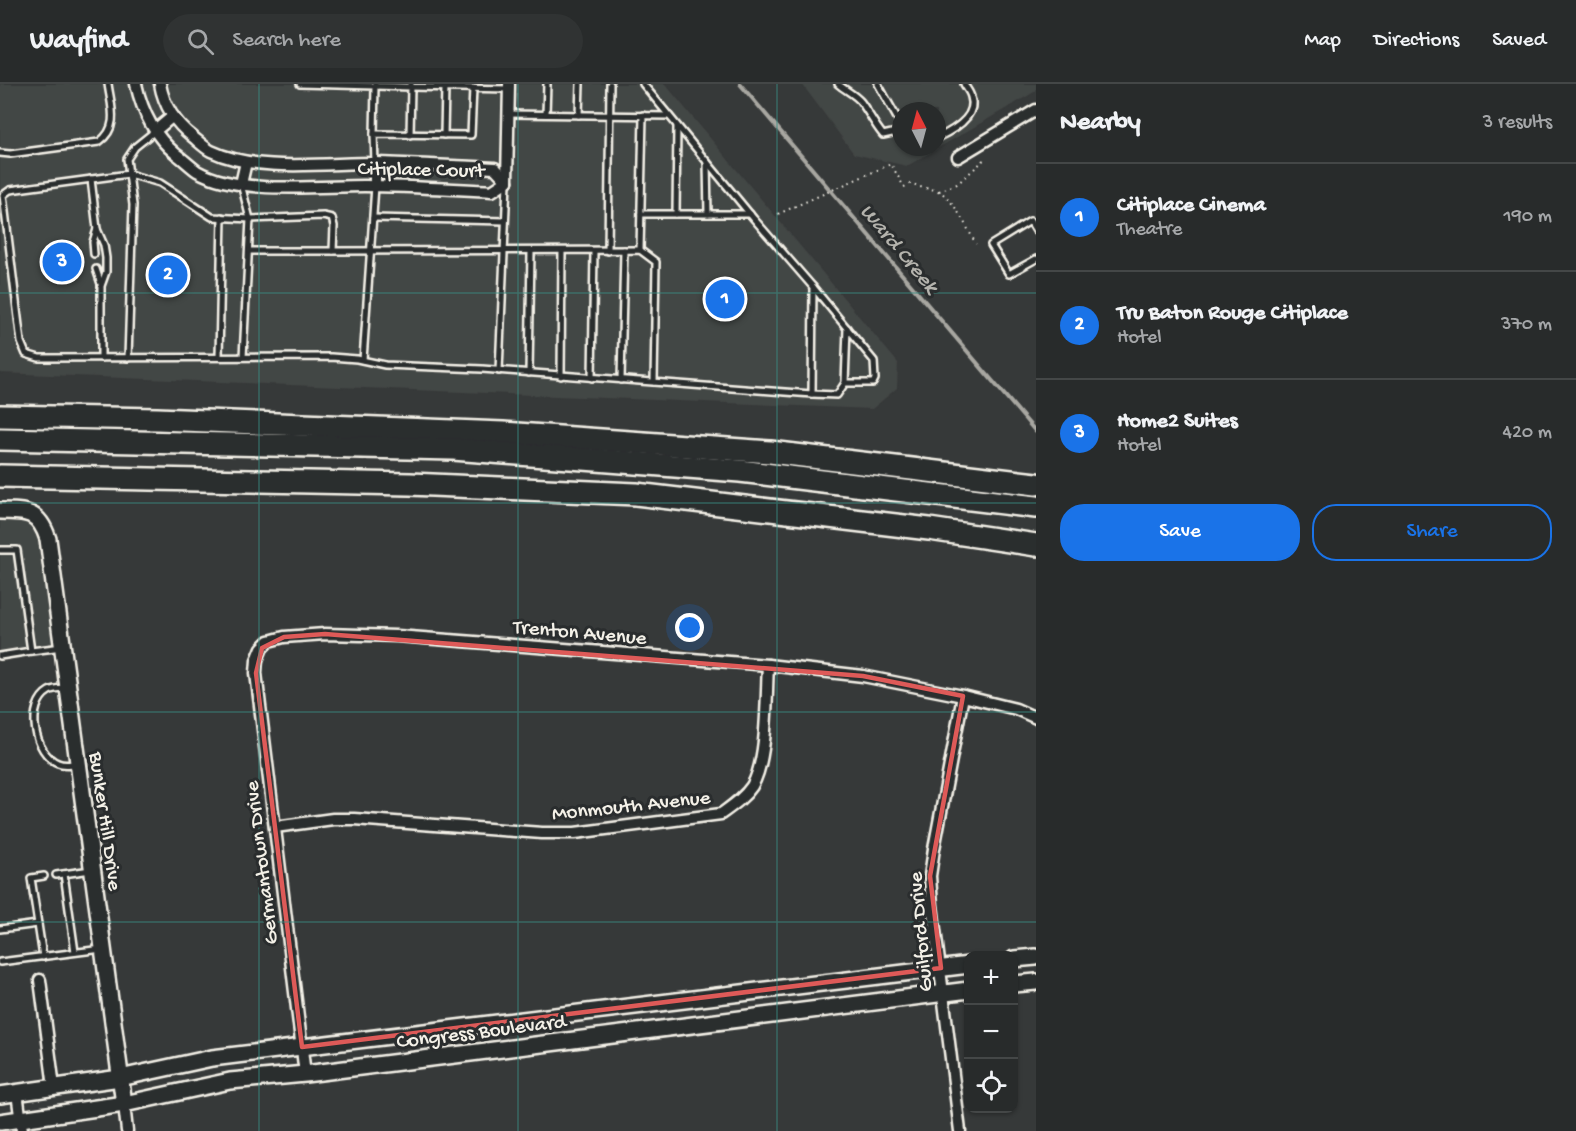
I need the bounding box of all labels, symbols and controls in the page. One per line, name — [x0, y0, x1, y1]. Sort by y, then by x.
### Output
search box — [163, 14, 583, 68]
text: Wayfind — [30, 25, 127, 58]
icon: search — [184, 25, 217, 58]
text: Search here — [232, 28, 341, 54]
text: Map — [1304, 29, 1341, 54]
text: Directions — [1374, 29, 1459, 54]
text: Saved — [1492, 29, 1546, 54]
north arrow — [892, 102, 946, 156]
text: Nearby — [1060, 108, 1141, 139]
text: 3 results — [1483, 112, 1552, 135]
street label: Citiplace Court — [357, 158, 487, 185]
text: Citiplace Cinema — [1117, 193, 1266, 219]
water label: Ward Creek — [853, 199, 944, 301]
text: 1 — [1075, 206, 1084, 229]
text: 190 m — [1504, 206, 1552, 229]
text: Theatre — [1117, 219, 1182, 242]
pin: 3 — [42, 240, 82, 285]
pin: 2 — [148, 252, 188, 297]
pin: 1 — [706, 276, 744, 322]
text: Tru Baton Rouge Citiplace — [1117, 301, 1348, 327]
text: 2 — [1075, 314, 1084, 337]
text: 370 m — [1501, 314, 1552, 337]
text: Hotel — [1117, 327, 1162, 350]
text: Home2 Suites — [1117, 409, 1238, 435]
text: 3 — [1074, 422, 1085, 445]
text: 420 m — [1502, 422, 1552, 445]
text: Hotel — [1117, 435, 1162, 458]
button: Save — [1060, 504, 1300, 561]
button: Share — [1312, 504, 1552, 561]
your location — [675, 613, 704, 642]
street label: Trenton Avenue — [511, 616, 649, 653]
street label: Bunker Hill Drive — [81, 750, 126, 894]
street label: Germantown Drive — [241, 778, 286, 946]
street label: Monmouth Avenue — [551, 787, 713, 828]
street label: Guilford Drive — [905, 870, 940, 993]
map controls — [964, 951, 1018, 1113]
button: + — [964, 951, 1018, 1005]
button: − — [964, 1005, 1018, 1059]
street label: Congress Boulevard — [395, 1010, 569, 1056]
button: locate — [964, 1059, 1018, 1113]

